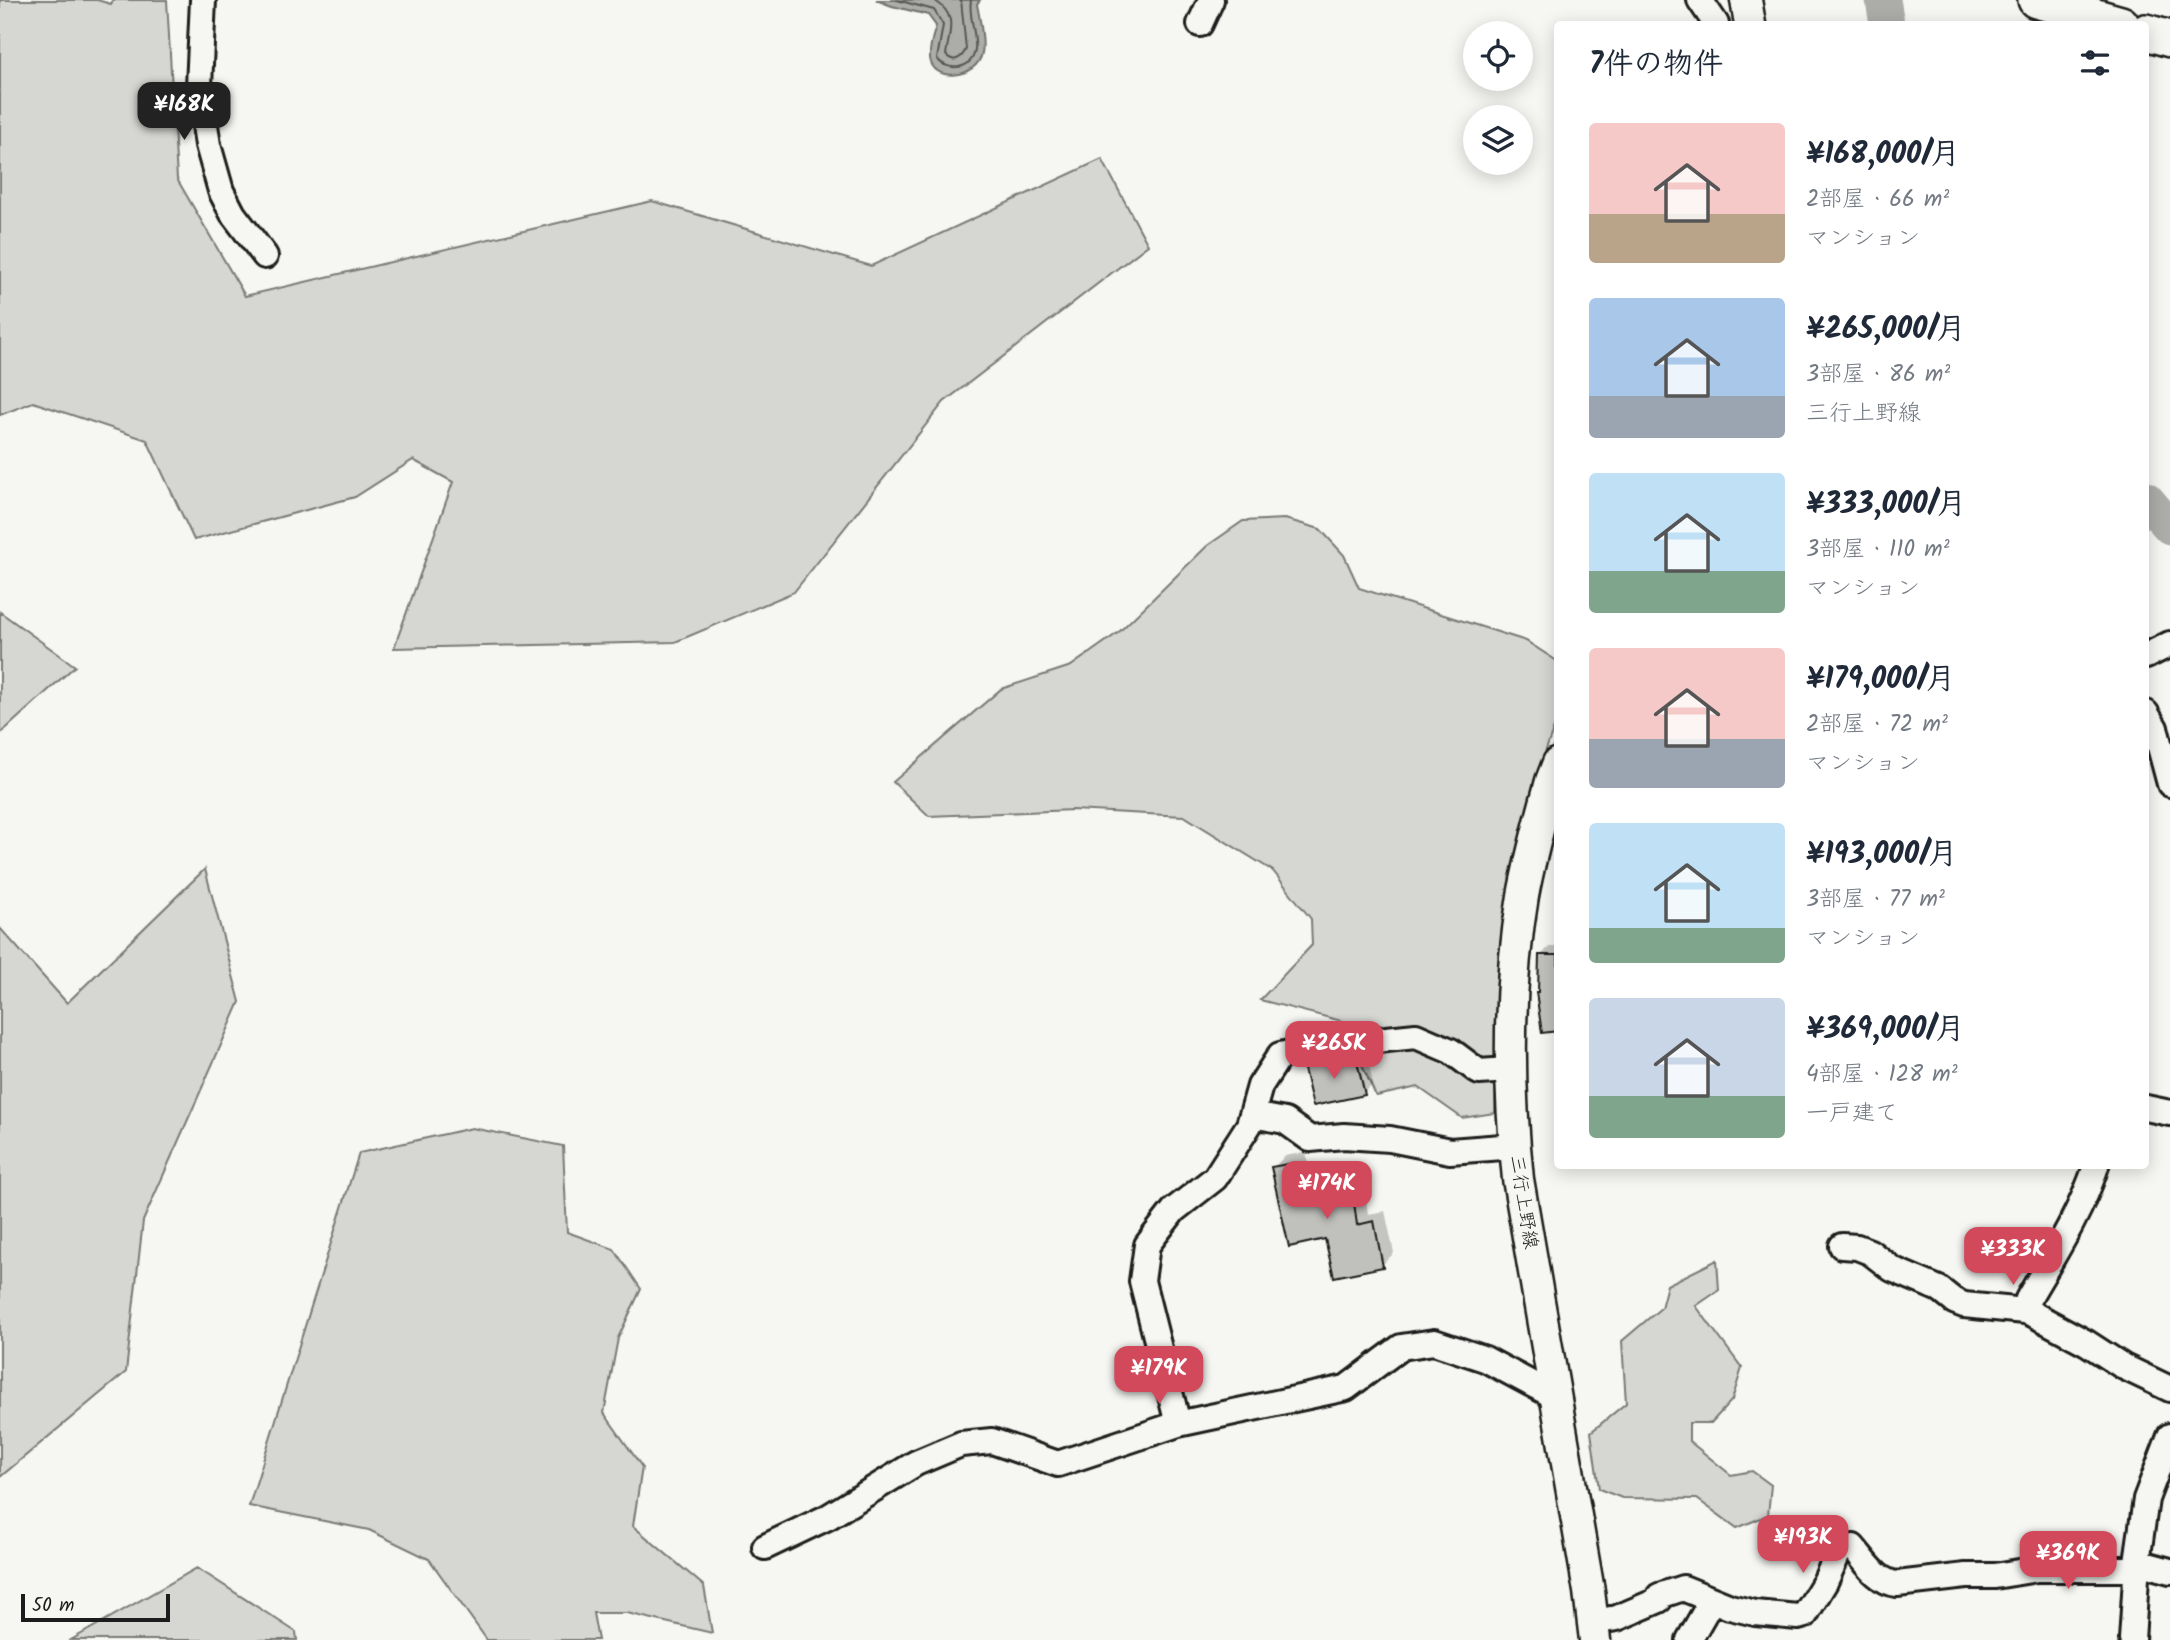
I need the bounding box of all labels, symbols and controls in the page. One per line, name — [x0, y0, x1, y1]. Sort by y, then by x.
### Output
map controls — [1463, 21, 1533, 175]
button: locate — [1463, 21, 1533, 91]
text: 7件の物件 — [1589, 41, 1723, 89]
icon: filters — [2076, 44, 2114, 82]
pin: ¥168K — [135, 82, 233, 142]
text: ¥168K — [154, 87, 214, 123]
button: layers — [1463, 105, 1533, 175]
text: ¥168,000/月 — [1806, 131, 1960, 179]
icon: home — [1645, 151, 1729, 235]
text: 2部屋 · 66 m² — [1806, 182, 1949, 218]
text: マンション — [1806, 221, 1920, 257]
text: ¥265,000/月 — [1806, 306, 1966, 354]
icon: home — [1645, 326, 1729, 410]
text: 3部屋 · 86 m² — [1806, 357, 1950, 393]
text: 三行上野線 — [1806, 396, 1921, 432]
text: ¥333,000/月 — [1806, 481, 1966, 529]
icon: home — [1645, 501, 1729, 585]
text: 3部屋 · 110 m² — [1806, 532, 1950, 568]
text: マンション — [1806, 571, 1920, 607]
text: ¥179,000/月 — [1806, 656, 1955, 704]
icon: home — [1645, 676, 1729, 760]
text: 2部屋 · 72 m² — [1806, 707, 1948, 743]
text: マンション — [1806, 746, 1920, 782]
text: ¥193,000/月 — [1806, 831, 1958, 879]
icon: home — [1645, 851, 1729, 935]
text: 3部屋 · 77 m² — [1806, 882, 1945, 918]
text: マンション — [1806, 921, 1920, 957]
text: ¥369,000/月 — [1806, 1006, 1965, 1054]
pin: ¥265K — [1285, 1021, 1383, 1081]
text: ¥265K — [1301, 1026, 1367, 1062]
icon: home — [1645, 1026, 1729, 1110]
text: 4部屋 · 128 m² — [1806, 1057, 1958, 1093]
text: 一戸建て — [1806, 1096, 1898, 1132]
street label: 三行上野線 — [1501, 1153, 1545, 1251]
pin: ¥174K — [1278, 1162, 1376, 1221]
text: ¥174K — [1298, 1166, 1356, 1202]
pin: ¥333K — [1964, 1228, 2062, 1287]
text: ¥333K — [1980, 1232, 2046, 1268]
pin: ¥179K — [1110, 1346, 1208, 1406]
text: ¥179K — [1130, 1351, 1188, 1387]
pin: ¥193K — [1754, 1516, 1852, 1575]
text: ¥193K — [1773, 1520, 1833, 1556]
pin: ¥369K — [2019, 1532, 2117, 1591]
text: ¥369K — [2036, 1536, 2100, 1572]
scale bar — [21, 1591, 170, 1623]
text: 50 m — [32, 1591, 74, 1621]

